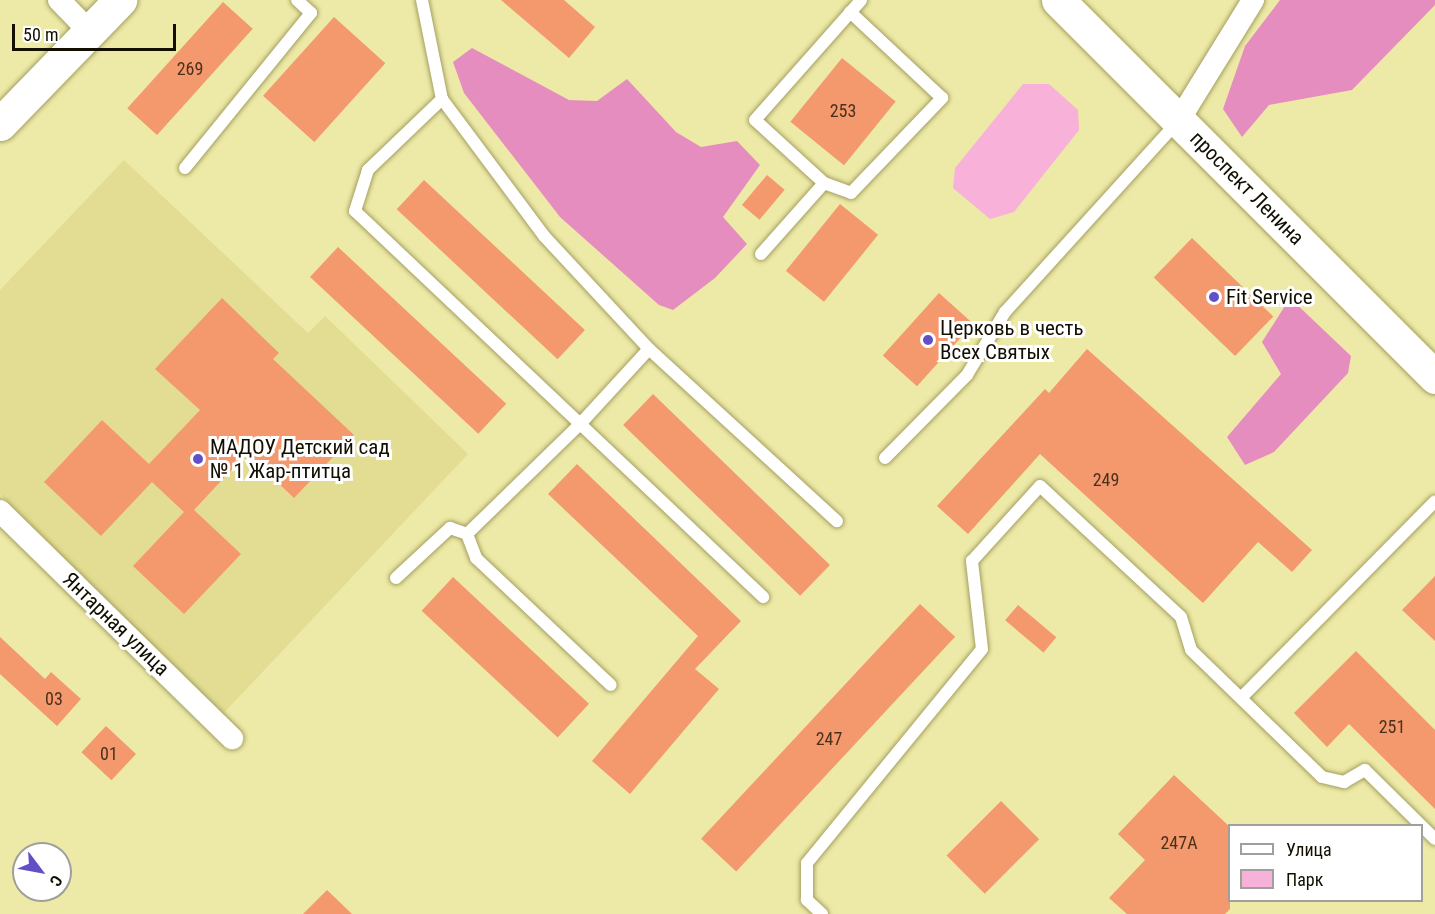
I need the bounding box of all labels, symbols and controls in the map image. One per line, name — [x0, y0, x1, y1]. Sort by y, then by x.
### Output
scale bar — [15, 12, 178, 50]
text: 50 m — [23, 24, 58, 45]
house number: 269 — [177, 58, 203, 80]
house number: 253 — [830, 100, 856, 122]
street label: проспект Ленина — [1185, 126, 1309, 250]
place label: Fit Service — [1226, 284, 1313, 310]
marker: Fit Service — [1207, 290, 1221, 304]
place label: Церковь в честь Всех Святых — [940, 315, 1083, 365]
marker: Церковь в честь Всех Святых — [921, 333, 935, 347]
place label: МАДОУ Детский сад № 1 Жар-птитца — [210, 434, 390, 484]
marker: МАДОУ Детский сад № 1 Жар-птитца — [191, 452, 205, 466]
house number: 249 — [1093, 469, 1119, 491]
street label: Янтарная улица — [58, 567, 174, 681]
house number: 03 — [45, 688, 63, 710]
house number: 251 — [1379, 716, 1405, 738]
house number: 247 — [816, 728, 842, 750]
house number: 01 — [100, 743, 118, 765]
legend — [1228, 824, 1423, 902]
house number: 247А — [1160, 832, 1198, 854]
text: Улица — [1286, 839, 1332, 860]
north arrow — [12, 842, 72, 902]
text: Парк — [1286, 869, 1323, 890]
text: С — [46, 872, 66, 890]

